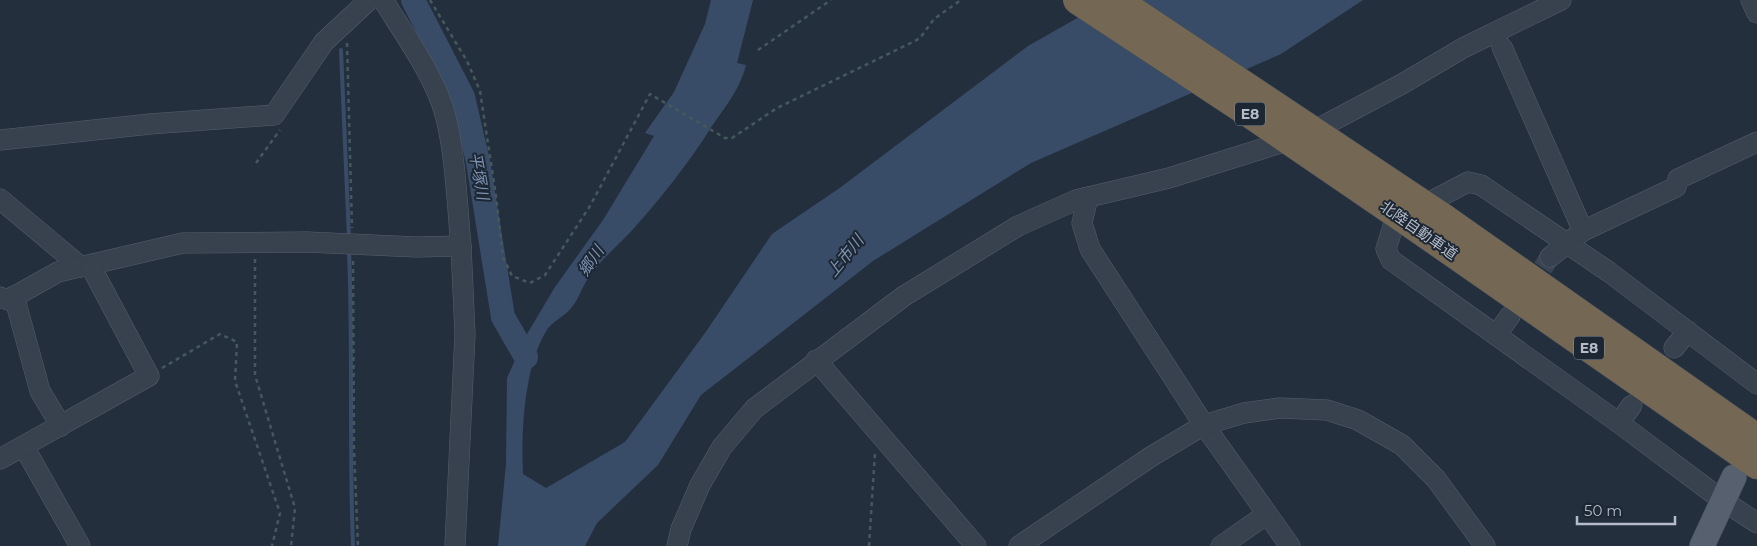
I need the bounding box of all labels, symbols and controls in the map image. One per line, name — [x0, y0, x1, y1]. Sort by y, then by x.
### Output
road number: E8 — [1235, 102, 1265, 126]
water label: 平塚川 — [465, 151, 493, 203]
street label: 北陸自動車道 — [1377, 196, 1461, 264]
water label: 上市川 — [823, 230, 869, 281]
water label: 郷川 — [574, 241, 609, 280]
road number: E8 — [1574, 336, 1604, 359]
scale bar — [1577, 494, 1674, 526]
text: 50 m — [1584, 501, 1622, 520]

